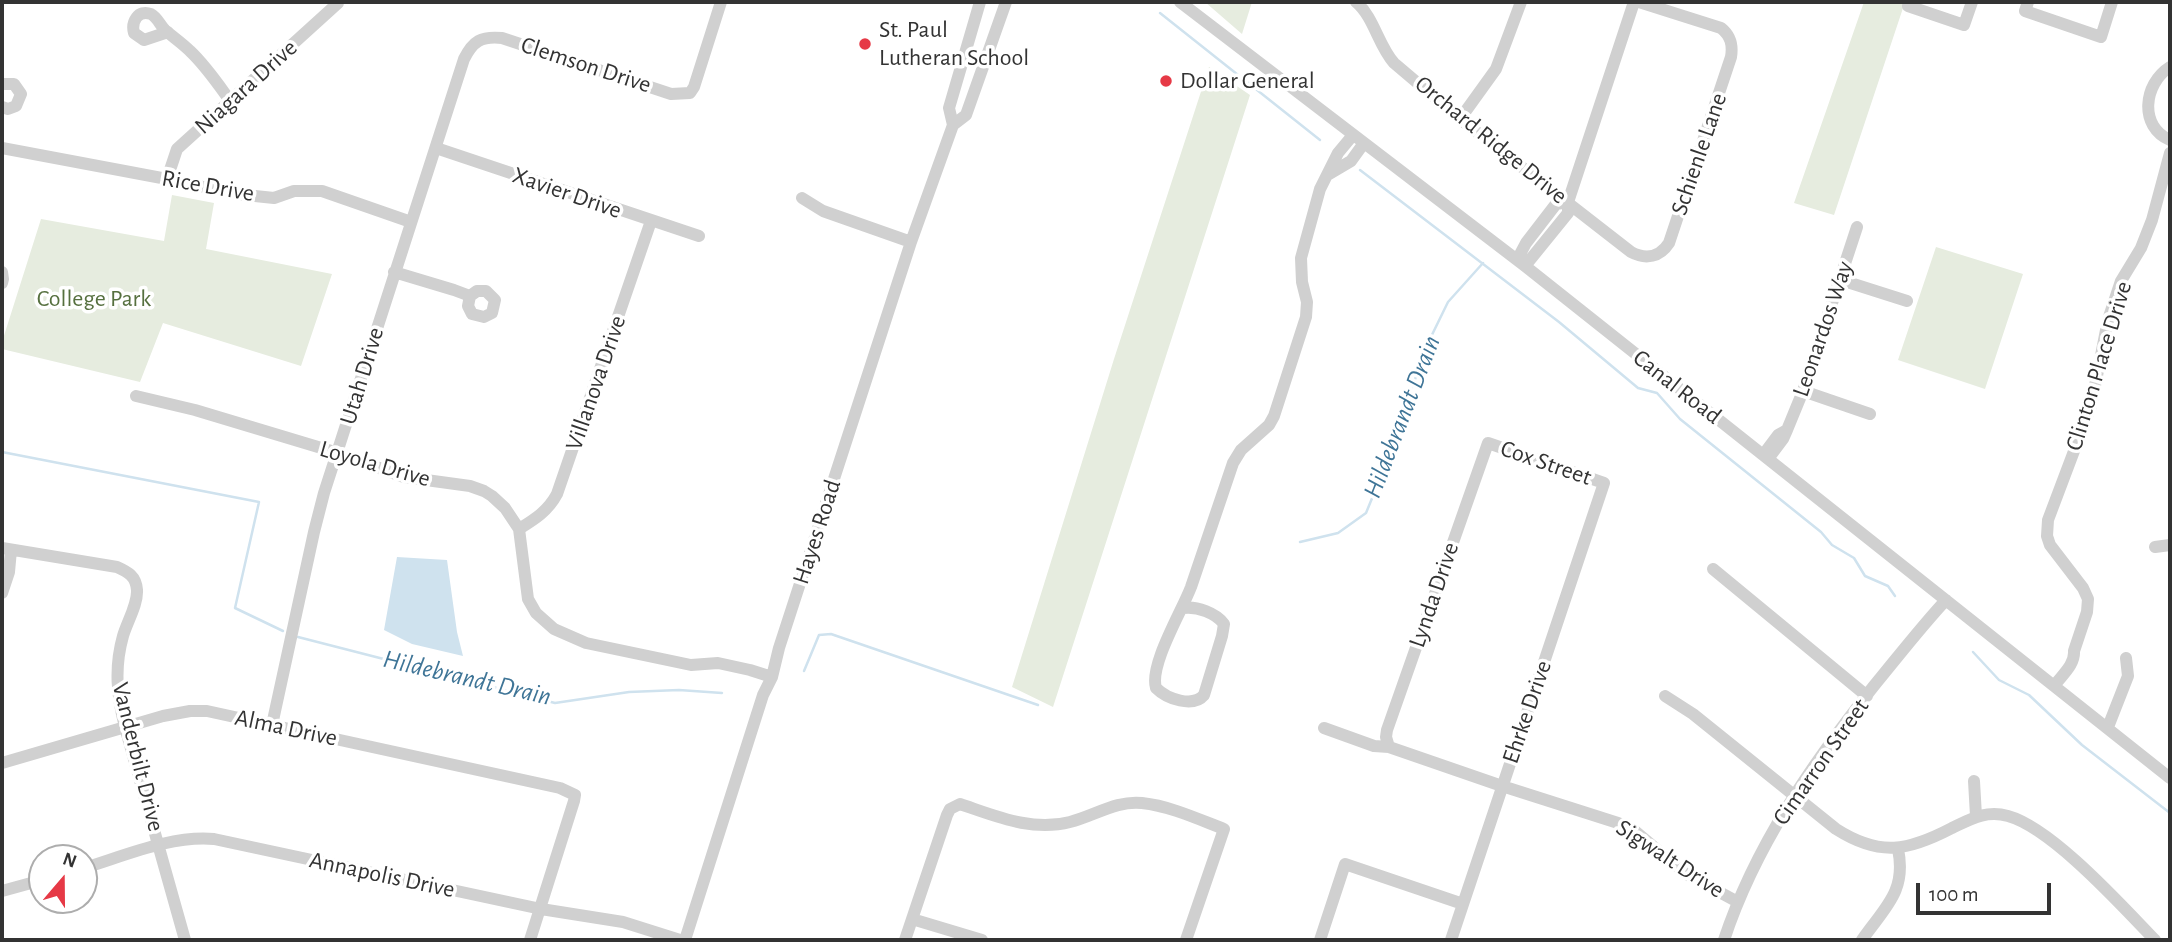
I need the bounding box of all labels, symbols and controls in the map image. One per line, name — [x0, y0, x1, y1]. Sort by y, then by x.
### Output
place label: St. Paul Lutheran School — [879, 16, 1029, 72]
street label: Clemson Drive — [517, 30, 655, 100]
street label: Niagara Drive — [189, 33, 303, 141]
marker: St. Paul Lutheran School — [857, 36, 873, 52]
place label: Dollar General — [1180, 67, 1315, 95]
street label: Orchard Ridge Drive — [1409, 70, 1573, 210]
marker: Dollar General — [1158, 73, 1174, 89]
street label: Schienle Lane — [1665, 89, 1733, 219]
street label: Xavier Drive — [509, 161, 625, 225]
street label: Rice Drive — [160, 164, 256, 208]
street label: Leonardos Way — [1786, 257, 1860, 401]
street label: Clinton Place Drive — [2060, 278, 2138, 454]
park label: College Park — [37, 285, 151, 313]
street label: Villanova Drive — [559, 312, 633, 454]
street label: Utah Drive — [334, 324, 390, 428]
water label: Hildebrandt Drain — [1357, 331, 1447, 503]
street label: Canal Road — [1627, 344, 1727, 430]
street label: Loyola Drive — [316, 434, 434, 494]
street label: Cox Street — [1497, 434, 1595, 492]
street label: Hayes Road — [787, 476, 847, 588]
street label: Lynda Drive — [1403, 539, 1465, 651]
water label: Hildebrandt Drain — [380, 644, 554, 712]
street label: Ehrke Drive — [1496, 657, 1558, 767]
street label: Vanderbilt Drive — [106, 680, 170, 834]
street label: Cimarron Street — [1767, 693, 1875, 831]
street label: Alma Drive — [232, 703, 340, 753]
street label: Sigwalt Drive — [1611, 813, 1729, 905]
north arrow — [28, 844, 98, 914]
street label: Annapolis Drive — [307, 846, 457, 904]
text: N — [60, 849, 79, 872]
scale bar — [1920, 869, 2055, 913]
text: 100 m — [1929, 884, 1979, 905]

